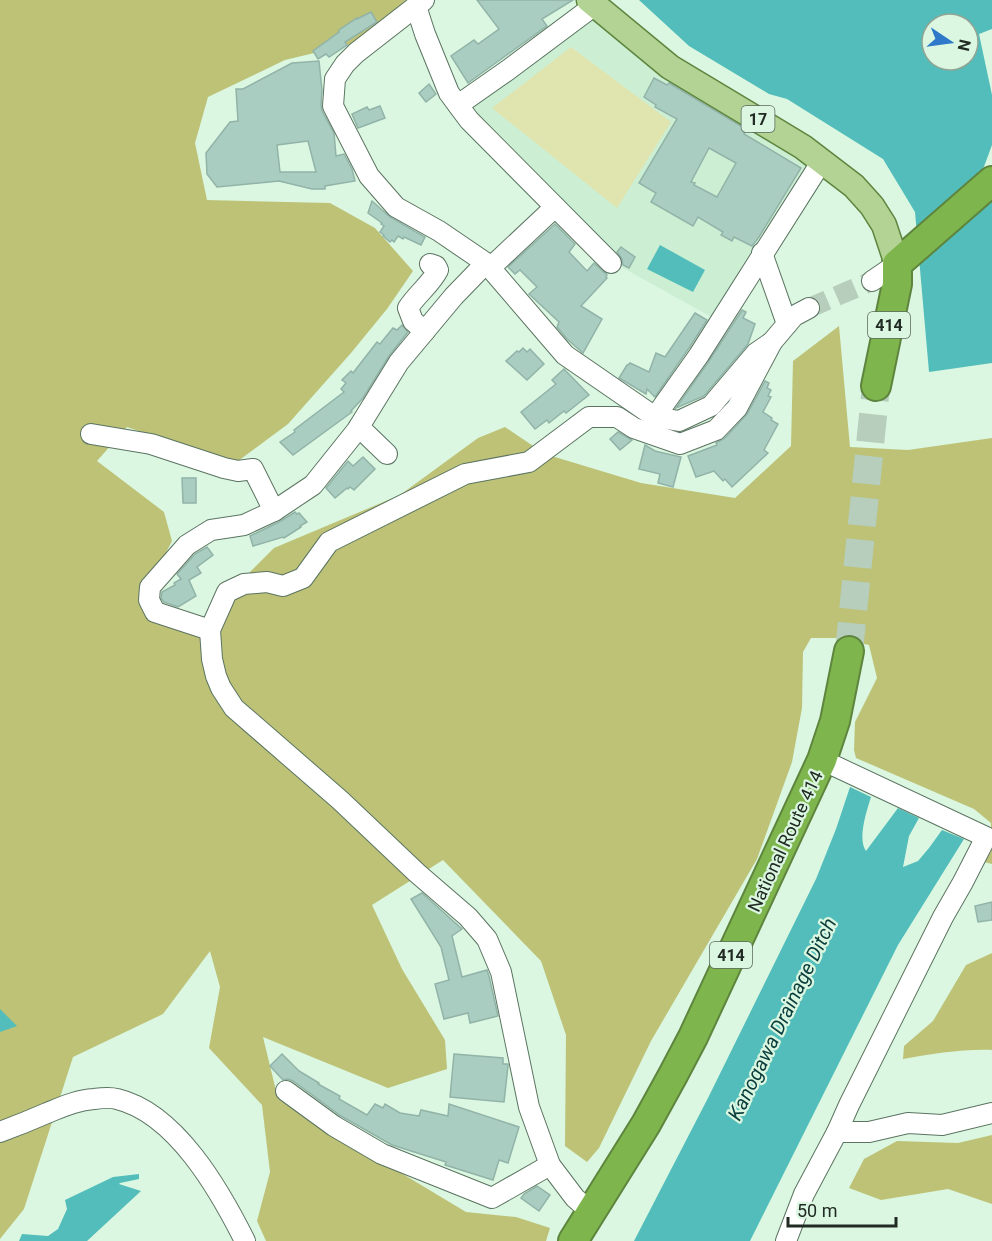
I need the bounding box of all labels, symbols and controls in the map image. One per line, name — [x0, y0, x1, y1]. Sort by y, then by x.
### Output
north arrow — [920, 12, 980, 72]
text: N — [954, 38, 975, 53]
road number: 17 — [742, 106, 774, 132]
road number: 414 — [868, 312, 910, 338]
street label: National Route 414 — [743, 767, 827, 915]
water label: Kanogawa Drainage Ditch — [723, 914, 841, 1124]
road number: 414 — [710, 942, 752, 968]
scale bar — [788, 1190, 896, 1228]
text: 50 m — [797, 1200, 837, 1221]

